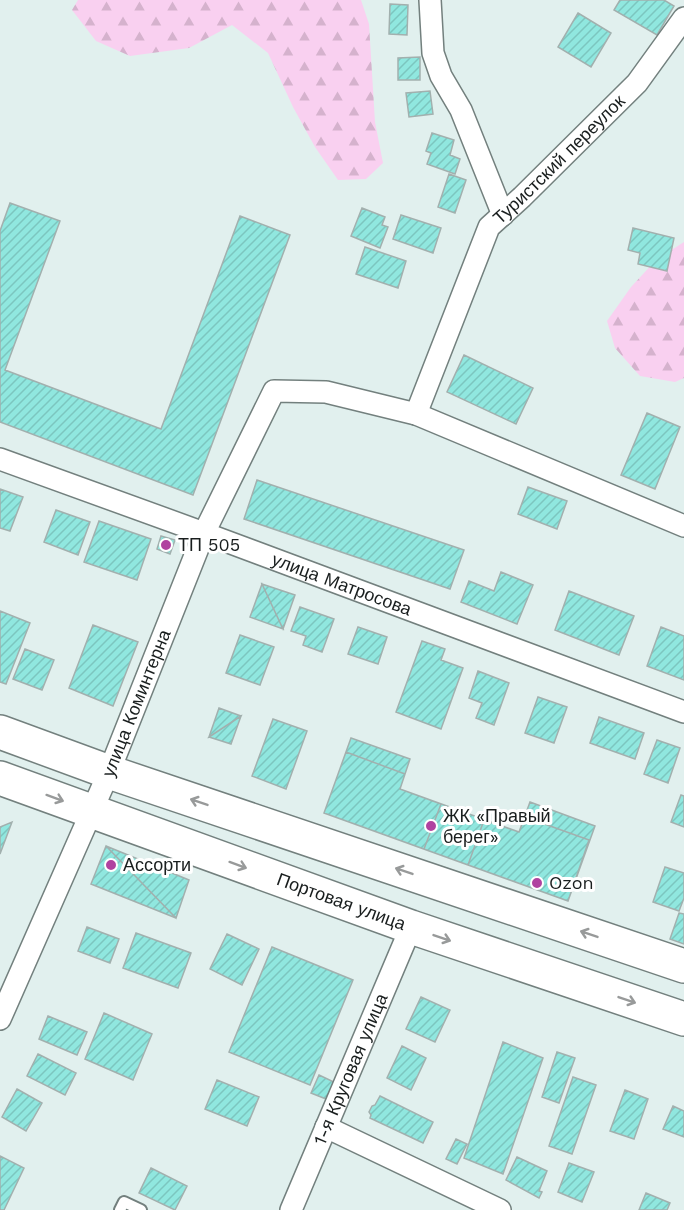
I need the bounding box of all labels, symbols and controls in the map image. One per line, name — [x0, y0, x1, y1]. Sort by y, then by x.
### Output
street label: Туристский переулок — [488, 90, 629, 228]
place label: ТП 505 — [178, 534, 240, 555]
marker: ТП 505 — [159, 538, 173, 552]
street label: улица Матросова — [269, 548, 416, 620]
street label: улица Коминтерна — [97, 625, 175, 780]
one-way arrow — [45, 794, 64, 805]
one-way arrow — [190, 796, 209, 807]
place label: ЖК «Правый берег» — [443, 805, 551, 847]
marker: ЖК «Правый берег» — [424, 819, 438, 833]
place label: Ассорти — [123, 854, 191, 875]
marker: Ассорти — [104, 858, 118, 872]
one-way arrow — [228, 860, 247, 871]
one-way arrow — [395, 865, 414, 876]
street label: Портовая улица — [274, 868, 410, 935]
place label: Ozon — [549, 872, 594, 893]
marker: Ozon — [530, 876, 544, 890]
one-way arrow — [580, 927, 599, 938]
one-way arrow — [432, 933, 451, 944]
street label: 1-я Круговая улица — [309, 989, 392, 1148]
one-way arrow — [617, 995, 635, 1006]

